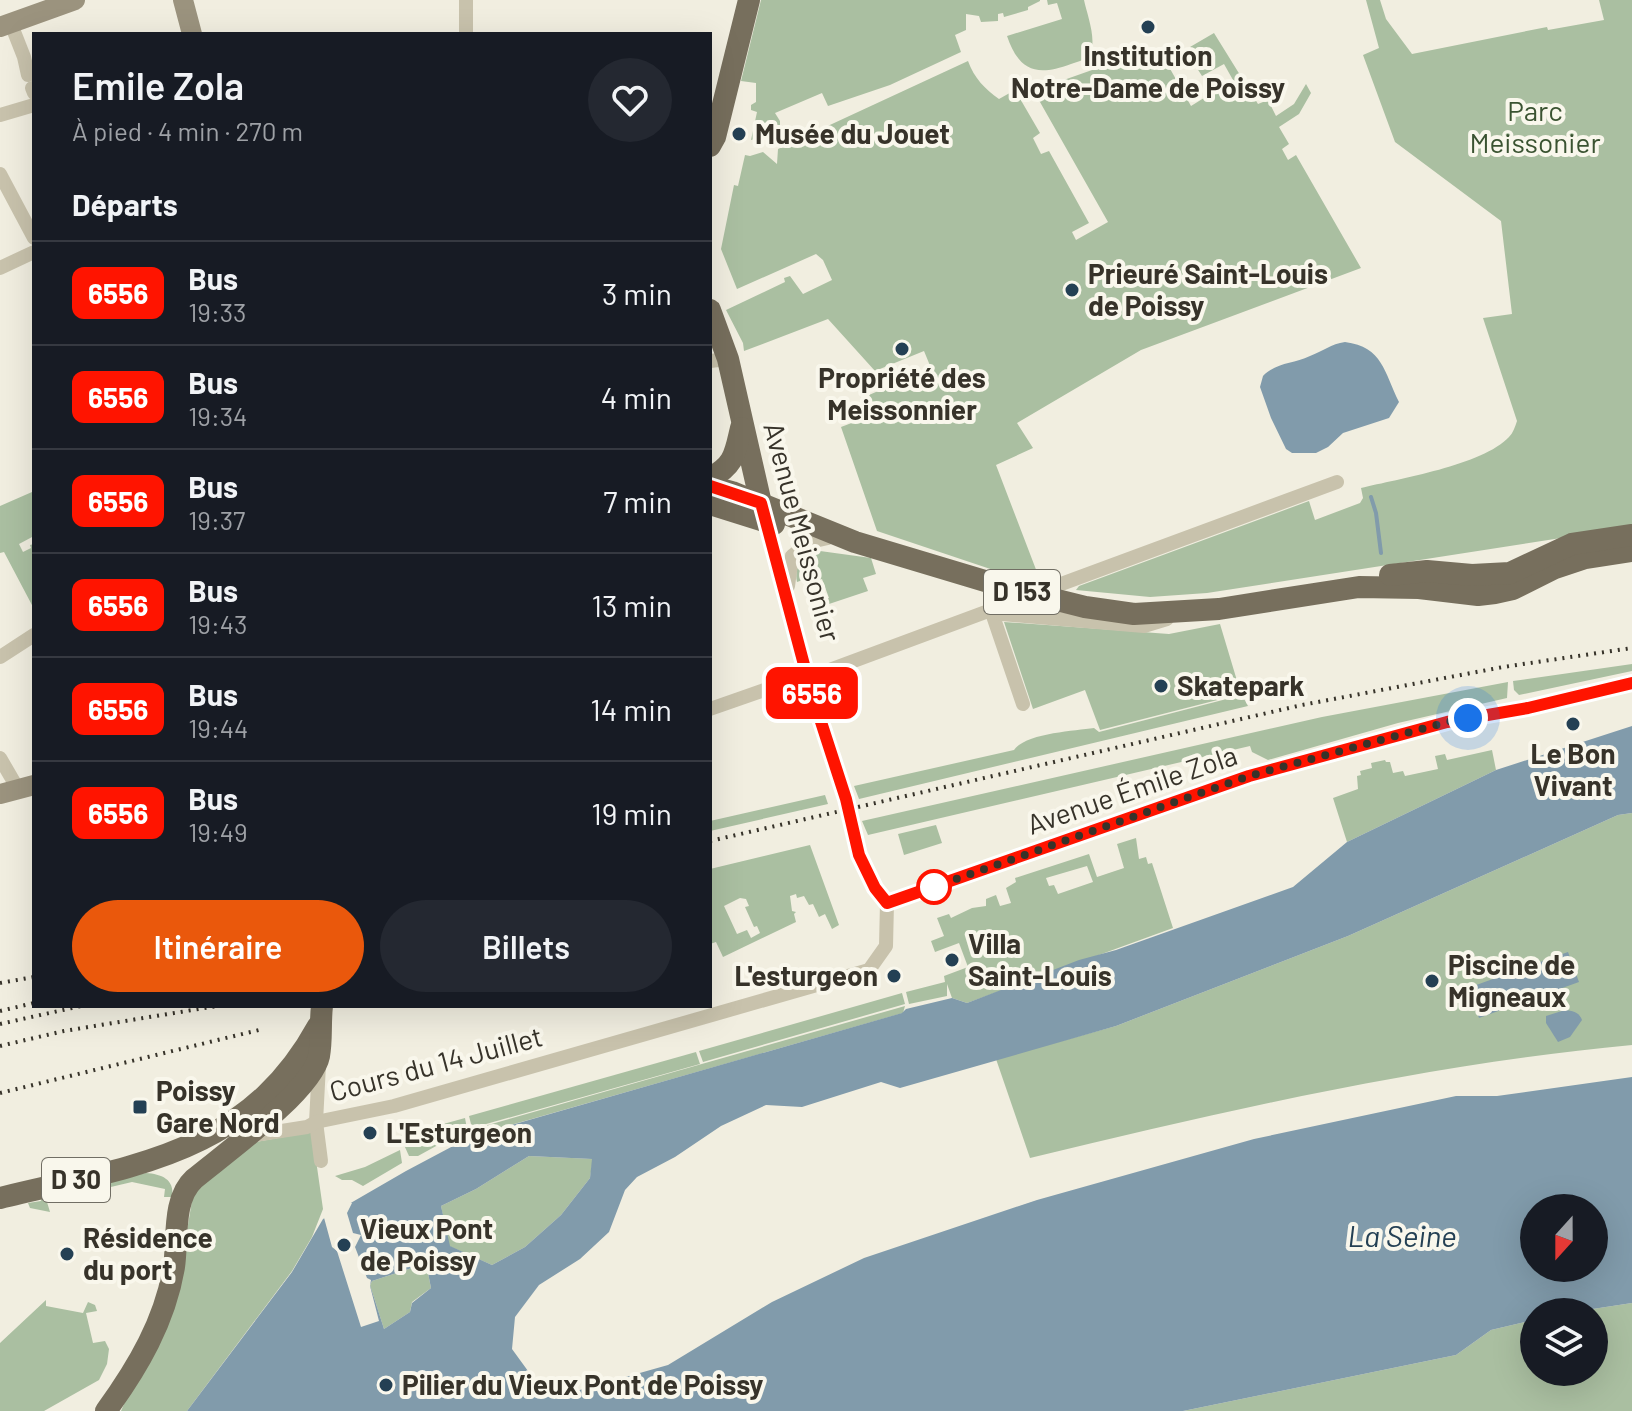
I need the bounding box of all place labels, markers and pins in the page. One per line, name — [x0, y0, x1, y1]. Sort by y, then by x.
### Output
marker: Institution Notre-Dame de Poissy — [1139, 18, 1157, 36]
place label: Institution Notre-Dame de Poissy — [1011, 38, 1285, 104]
place label: Musée du Jouet — [755, 116, 950, 150]
marker: Musée du Jouet — [730, 125, 748, 143]
place label: Prieuré Saint-Louis de Poissy — [1088, 256, 1328, 322]
marker: Prieuré Saint-Louis de Poissy — [1063, 281, 1081, 299]
marker: Propriété des Meissonnier — [893, 340, 911, 358]
place label: Propriété des Meissonnier — [818, 360, 986, 426]
place label: Skatepark — [1177, 668, 1305, 702]
marker: Skatepark — [1152, 677, 1170, 695]
marker: Le Bon Vivant — [1564, 715, 1582, 733]
place label: Le Bon Vivant — [1530, 736, 1616, 802]
unlabelled marker — [917, 870, 951, 904]
place label: Villa Saint-Louis — [968, 926, 1112, 992]
place label: Piscine de Migneaux — [1448, 947, 1575, 1013]
marker: Villa Saint-Louis — [943, 951, 961, 969]
place label: L'esturgeon — [735, 958, 878, 992]
marker: L'esturgeon — [885, 967, 903, 985]
marker: Piscine de Migneaux — [1423, 972, 1441, 990]
place label: Poissy Gare Nord — [156, 1073, 280, 1139]
marker: Poissy Gare Nord — [131, 1098, 149, 1116]
place label: L'Esturgeon — [386, 1115, 532, 1149]
marker: L'Esturgeon — [361, 1124, 379, 1142]
place label: Vieux Pont de Poissy — [360, 1211, 493, 1277]
place label: Résidence du port — [83, 1220, 213, 1286]
marker: Vieux Pont de Poissy — [335, 1236, 353, 1254]
marker: Résidence du port — [58, 1245, 76, 1263]
place label: Pilier du Vieux Pont de Poissy — [402, 1367, 763, 1401]
marker: Pilier du Vieux Pont de Poissy — [377, 1376, 395, 1394]

